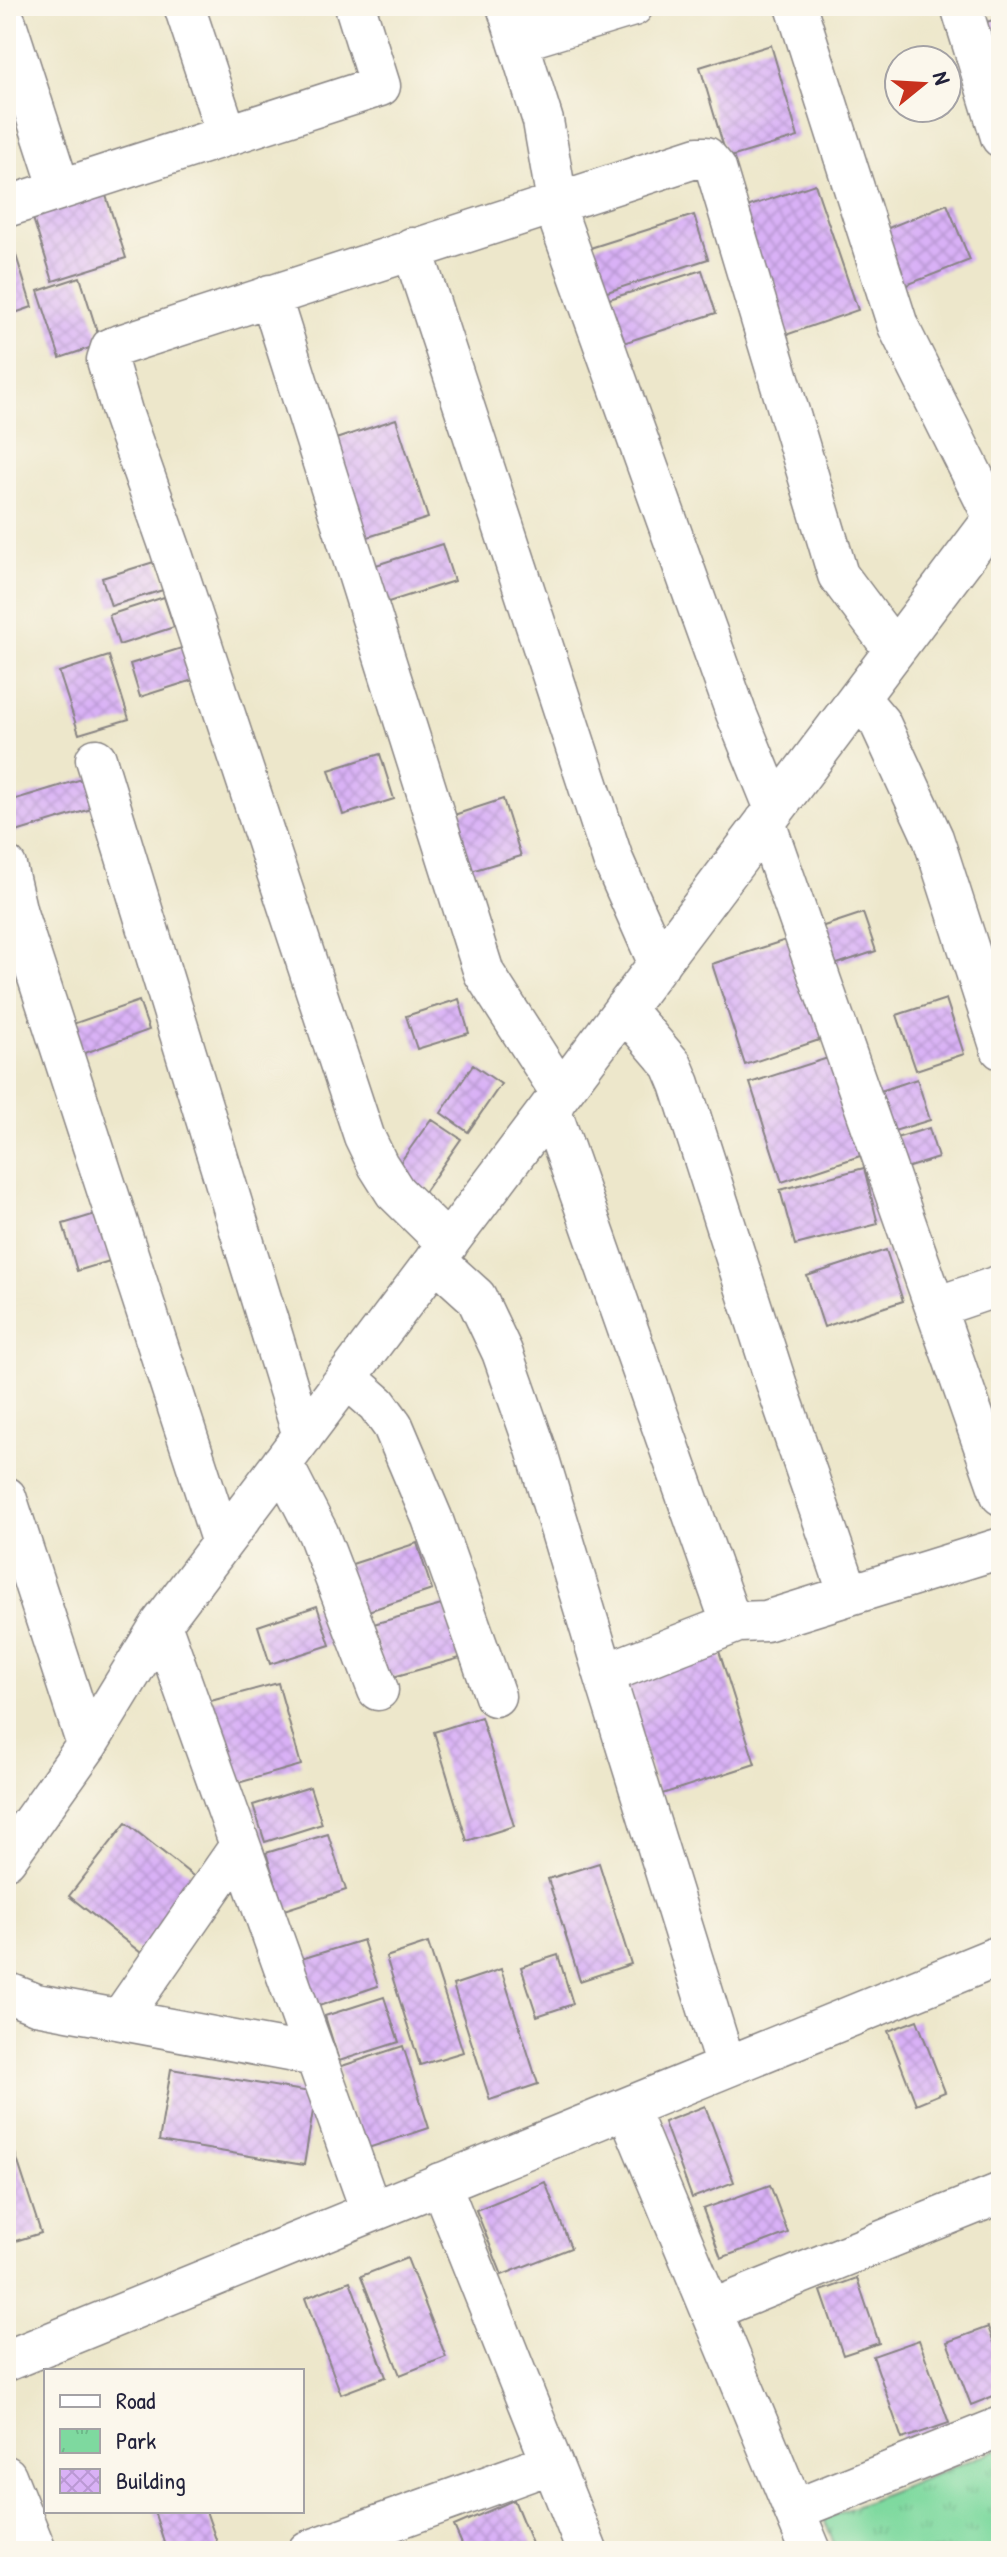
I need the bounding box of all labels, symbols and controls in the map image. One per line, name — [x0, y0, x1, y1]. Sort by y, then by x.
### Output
north arrow — [883, 44, 963, 124]
text: N — [926, 68, 958, 88]
legend — [44, 2369, 304, 2513]
text: Road — [116, 2384, 155, 2416]
text: Park — [116, 2424, 156, 2456]
text: Building — [116, 2464, 186, 2496]

